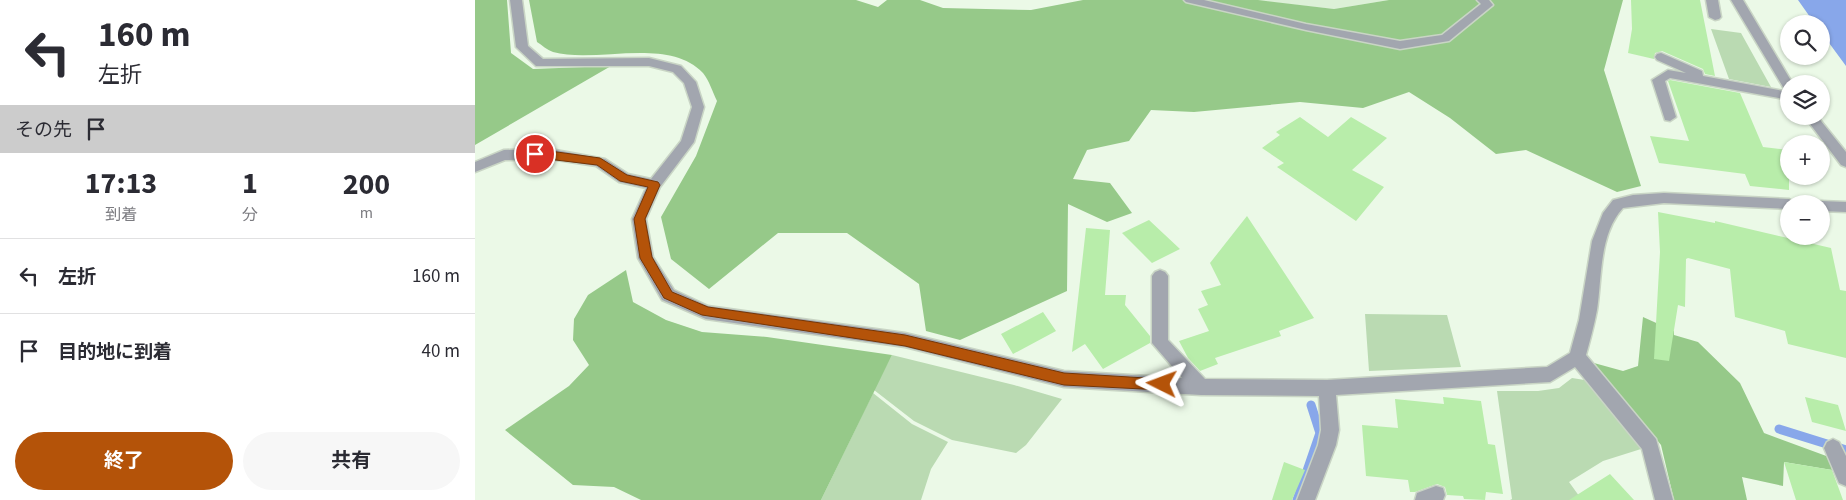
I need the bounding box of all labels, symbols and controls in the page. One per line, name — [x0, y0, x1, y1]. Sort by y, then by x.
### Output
text: 160 m — [98, 10, 190, 60]
map controls — [1780, 15, 1830, 245]
button: search — [1780, 15, 1830, 65]
icon: left — [15, 20, 80, 85]
text: 左折 — [98, 59, 142, 91]
button: layers — [1780, 75, 1830, 125]
icon: arrive — [82, 115, 110, 143]
text: その先 — [15, 117, 72, 144]
pin — [514, 133, 556, 175]
button: + — [1780, 135, 1830, 185]
icon: arrive — [521, 140, 549, 168]
text: 17:13 — [85, 162, 157, 205]
text: 1 — [242, 162, 258, 205]
text: 200 — [343, 163, 390, 206]
button: − — [1780, 195, 1830, 245]
text: m — [360, 202, 373, 224]
text: 到着 — [105, 204, 137, 226]
text: 分 — [242, 204, 258, 226]
icon: left — [15, 262, 43, 290]
text: 160 m — [412, 263, 460, 290]
text: 左折 — [58, 264, 96, 291]
icon: arrive — [15, 337, 43, 365]
text: 40 m — [422, 338, 460, 365]
text: 目的地に到着 — [58, 339, 172, 366]
position arrow — [1135, 357, 1187, 409]
button: 終了 — [15, 432, 233, 490]
button: 共有 — [243, 432, 460, 490]

